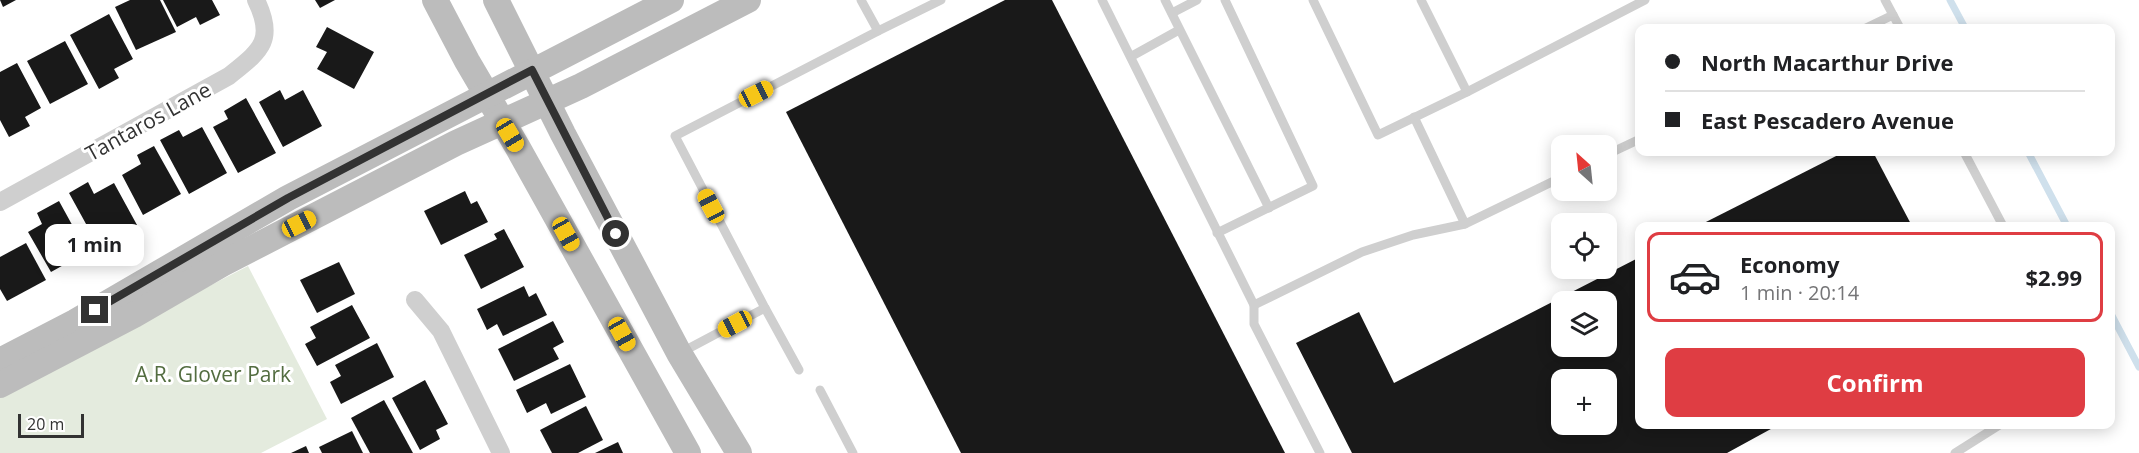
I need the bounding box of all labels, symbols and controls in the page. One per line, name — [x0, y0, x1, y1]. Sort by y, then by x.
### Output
text: North Macarthur Drive — [1701, 47, 1954, 77]
street label: Tantaros Lane — [80, 75, 216, 167]
car — [736, 78, 776, 110]
text: East Pescadero Avenue — [1701, 105, 1954, 135]
car — [493, 115, 527, 155]
north arrow — [1551, 135, 1617, 201]
map controls — [1551, 135, 1617, 435]
car — [695, 186, 727, 226]
car — [279, 208, 319, 240]
button: locate — [1551, 213, 1617, 279]
car — [549, 214, 583, 254]
route start — [602, 220, 629, 247]
callout: 1 min — [46, 223, 144, 265]
text: 1 min — [67, 231, 122, 258]
text: Economy — [1740, 249, 1839, 279]
icon: car — [1668, 250, 1722, 304]
text: $2.99 — [2025, 262, 2082, 292]
text: 1 min · 20:14 — [1740, 279, 1859, 306]
button: layers — [1551, 291, 1617, 357]
route end — [81, 296, 108, 323]
car — [715, 308, 755, 340]
car — [605, 314, 639, 354]
button: Confirm — [1665, 348, 2085, 417]
park label: A.R. Glover Park — [135, 360, 291, 388]
button: + — [1551, 369, 1617, 435]
scale bar — [18, 411, 84, 438]
text: 20 m — [27, 413, 64, 435]

